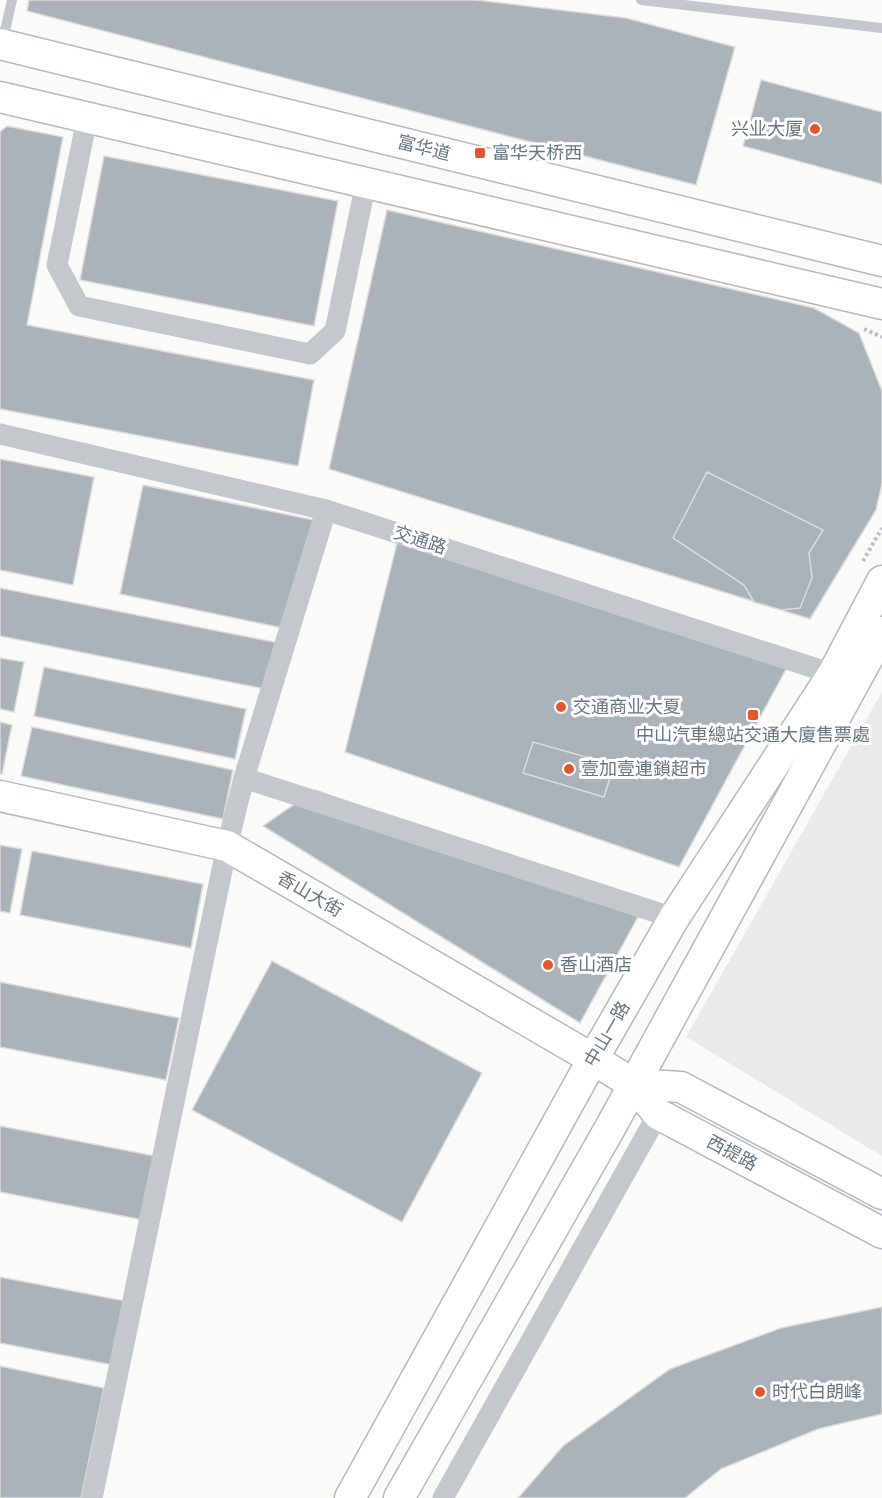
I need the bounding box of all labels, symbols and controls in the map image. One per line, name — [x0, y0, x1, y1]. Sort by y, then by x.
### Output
place label: 兴业大厦 — [731, 117, 803, 141]
marker: 兴业大厦 — [808, 122, 822, 136]
street label: 富华道 — [395, 130, 453, 166]
place label: 富华天桥西 — [492, 141, 582, 165]
marker: 富华天桥西 — [473, 146, 487, 160]
street label: 交通路 — [391, 520, 449, 560]
place label: 交通商业大夏 — [573, 695, 681, 719]
marker: 交通商业大夏 — [554, 700, 568, 714]
marker: 中山汽車總站交通大廈售票處 — [746, 708, 760, 722]
place label: 中山汽車總站交通大廈售票處 — [636, 723, 870, 747]
place label: 壹加壹連鎖超市 — [581, 757, 707, 781]
marker: 壹加壹連鎖超市 — [562, 762, 576, 776]
street label: 香山大街 — [273, 866, 347, 922]
place label: 香山酒店 — [560, 953, 632, 977]
marker: 香山酒店 — [541, 958, 555, 972]
street label: 中山一路 — [579, 997, 635, 1071]
street label: 西提路 — [703, 1130, 761, 1176]
place label: 时代白朗峰 — [772, 1380, 862, 1404]
marker: 时代白朗峰 — [753, 1385, 767, 1399]

